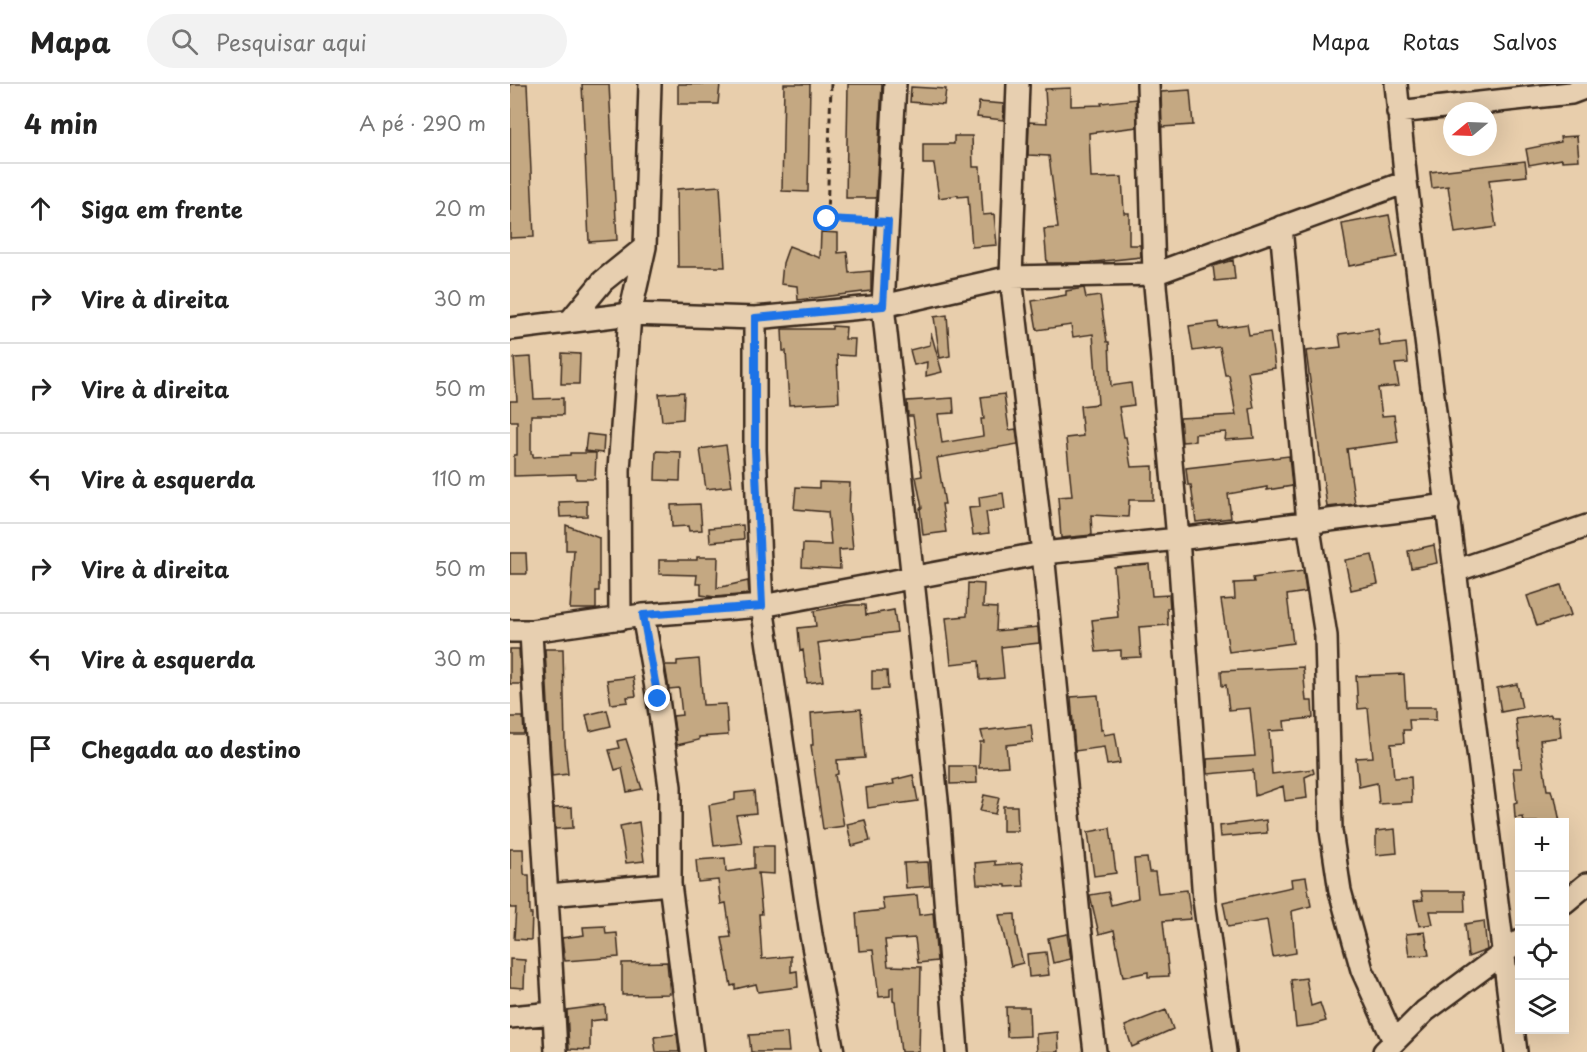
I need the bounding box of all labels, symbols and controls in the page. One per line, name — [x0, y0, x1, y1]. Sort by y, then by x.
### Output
search box — [147, 14, 567, 68]
text: Mapa — [30, 20, 111, 63]
icon: search — [168, 25, 201, 58]
text: Pesquisar aqui — [216, 25, 367, 58]
text: Mapa — [1312, 25, 1369, 57]
text: Rotas — [1402, 25, 1459, 57]
text: Salvos — [1492, 25, 1557, 57]
north arrow — [1443, 102, 1497, 156]
text: 4 min — [24, 104, 98, 143]
text: A pé · 290 m — [359, 108, 486, 138]
icon: ahead — [24, 192, 57, 225]
text: Siga em frente — [81, 192, 243, 225]
text: 20 m — [434, 193, 486, 223]
route start — [813, 205, 839, 231]
icon: right — [24, 282, 57, 315]
text: Vire à direita — [81, 282, 229, 315]
text: 30 m — [433, 283, 486, 313]
icon: right — [24, 372, 57, 405]
text: Vire à direita — [81, 372, 229, 405]
text: 50 m — [434, 373, 486, 403]
icon: left — [24, 462, 57, 495]
text: Vire à esquerda — [81, 462, 255, 495]
text: 110 m — [432, 463, 486, 493]
icon: right — [24, 552, 57, 585]
text: Vire à direita — [81, 552, 229, 585]
text: 50 m — [434, 553, 486, 583]
icon: left — [24, 642, 57, 675]
text: Vire à esquerda — [81, 642, 255, 675]
text: 30 m — [433, 643, 486, 673]
route end — [644, 685, 670, 711]
icon: arrive — [24, 732, 57, 765]
text: Chegada ao destino — [81, 732, 301, 765]
map controls — [1515, 818, 1569, 1034]
button: + — [1515, 818, 1569, 872]
button: − — [1515, 872, 1569, 926]
button: locate — [1515, 926, 1569, 980]
button: layers — [1515, 980, 1569, 1034]

